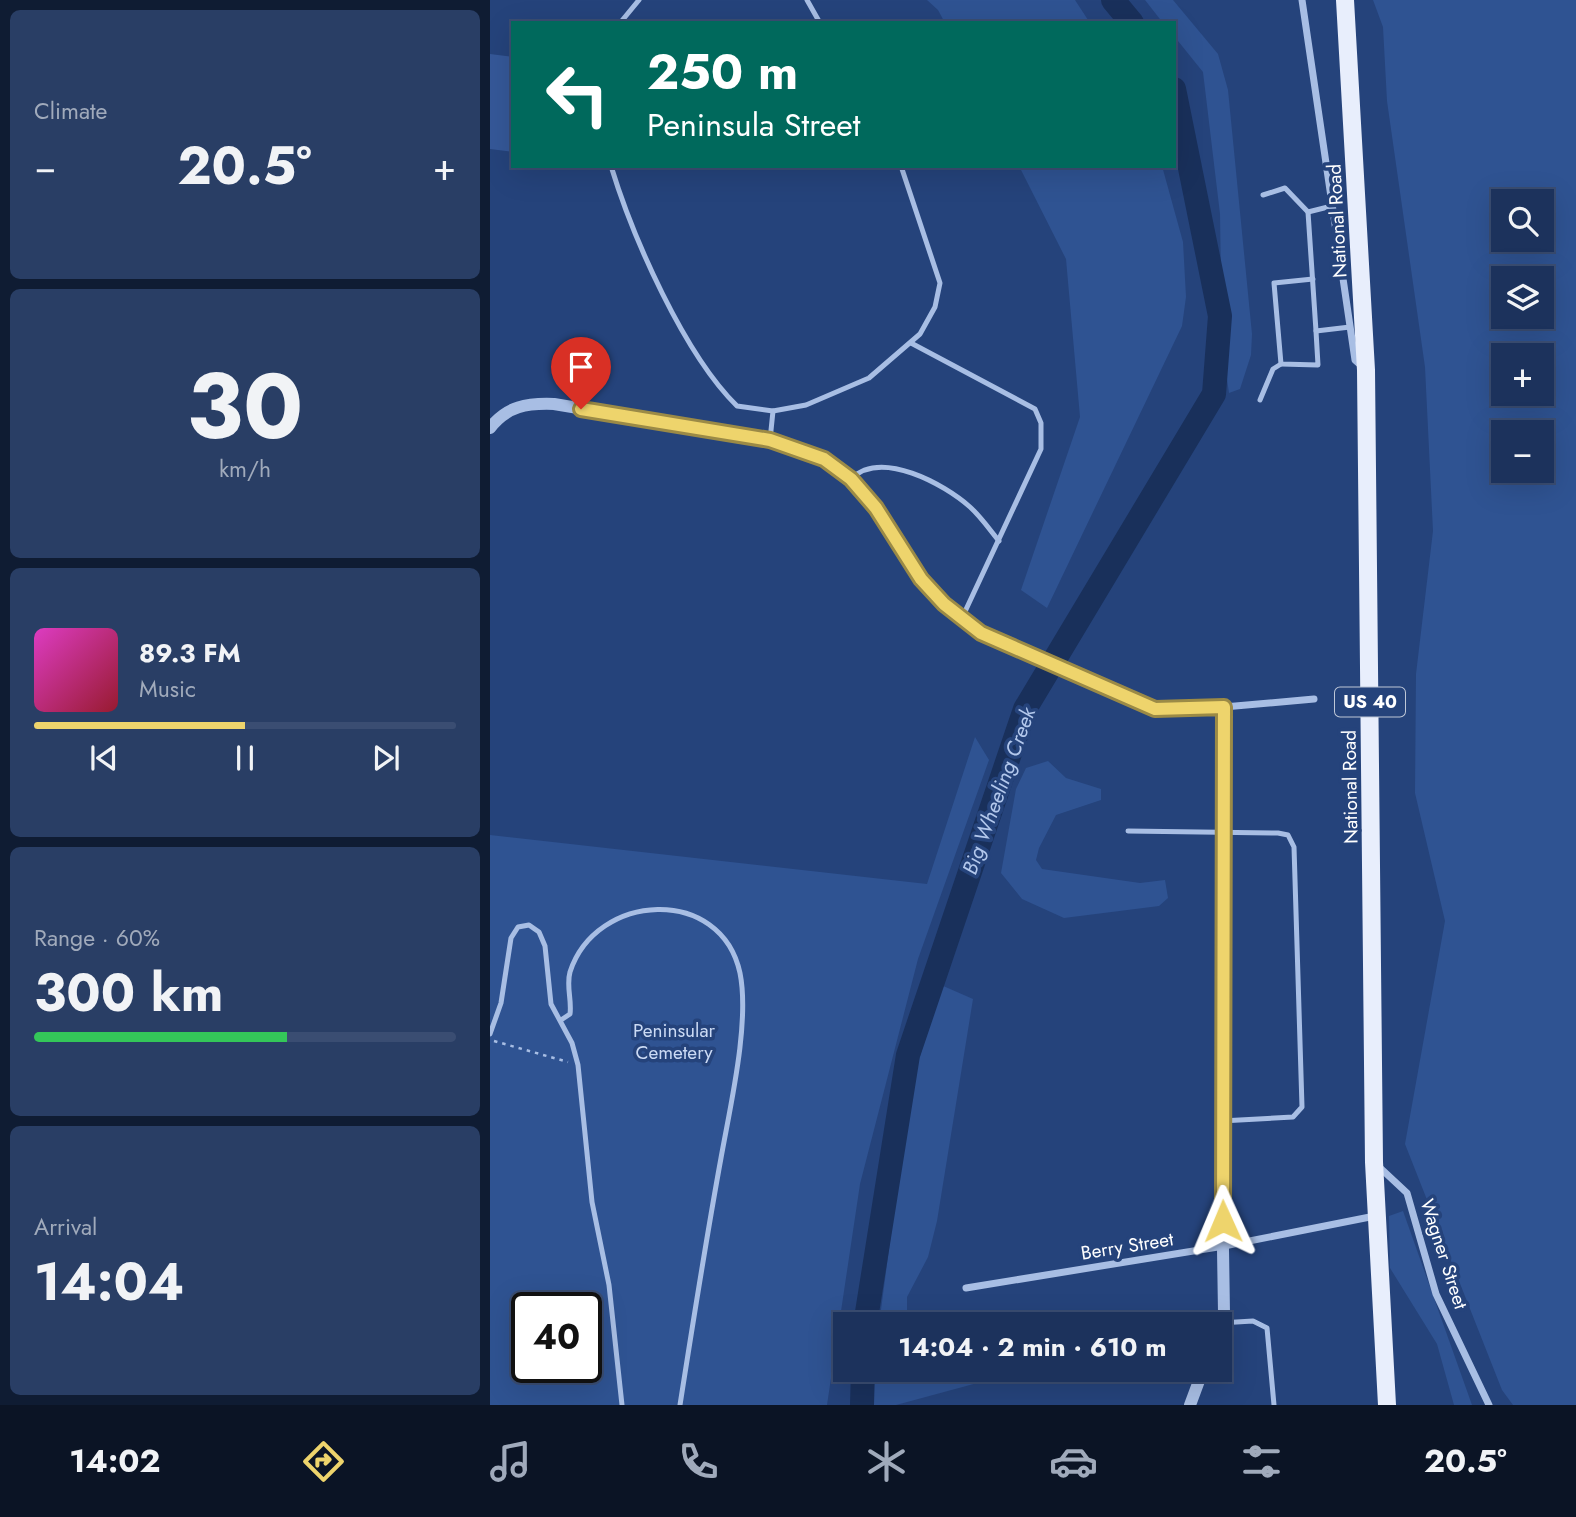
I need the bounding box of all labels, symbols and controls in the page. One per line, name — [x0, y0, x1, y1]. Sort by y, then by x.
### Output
text: 250 m — [647, 37, 798, 107]
icon: left — [532, 49, 623, 140]
text: Climate — [34, 94, 107, 128]
text: Peninsula Street — [647, 102, 860, 148]
text: 20.5° — [177, 128, 312, 204]
text: − — [34, 139, 56, 194]
text: + — [433, 139, 456, 194]
street label: National Road — [1321, 163, 1353, 279]
map controls — [1491, 189, 1554, 483]
button: search — [1491, 189, 1554, 252]
button: layers — [1491, 266, 1554, 329]
pin — [551, 337, 611, 409]
text: 30 — [187, 341, 303, 472]
button: + — [1491, 343, 1554, 406]
icon: arrive — [562, 348, 600, 386]
button: − — [1491, 420, 1554, 483]
text: km/h — [219, 452, 271, 486]
text: 89.3 FM — [139, 634, 241, 672]
text: Music — [139, 672, 196, 706]
road number: US 40 — [1335, 688, 1405, 716]
water label: Big Wheeling Creek — [955, 702, 1043, 879]
street label: National Road — [1336, 730, 1364, 844]
icon: previous — [85, 739, 123, 777]
icon: pause — [226, 739, 264, 777]
icon: next — [367, 739, 405, 777]
text: Range · 60% — [34, 921, 160, 955]
text: 300 km — [34, 955, 223, 1031]
park label: Peninsular Cemetery — [633, 1017, 716, 1066]
position arrow — [1186, 1184, 1260, 1258]
street label: Wagner Street — [1414, 1196, 1475, 1313]
text: Arrival — [34, 1210, 97, 1244]
street label: Berry Street — [1079, 1225, 1176, 1267]
text: 14:04 — [34, 1244, 184, 1320]
speed limit sign: 40 — [511, 1292, 602, 1383]
text: 14:04 · 2 min · 610 m — [898, 1328, 1167, 1366]
icon: directions — [299, 1437, 348, 1486]
icon: music — [486, 1437, 535, 1486]
icon: phone — [674, 1437, 723, 1486]
icon: climate — [862, 1437, 911, 1486]
icon: car — [1049, 1437, 1098, 1486]
icon: filters — [1237, 1437, 1286, 1486]
text: 14:02 — [69, 1438, 160, 1484]
text: 20.5° — [1424, 1438, 1507, 1484]

